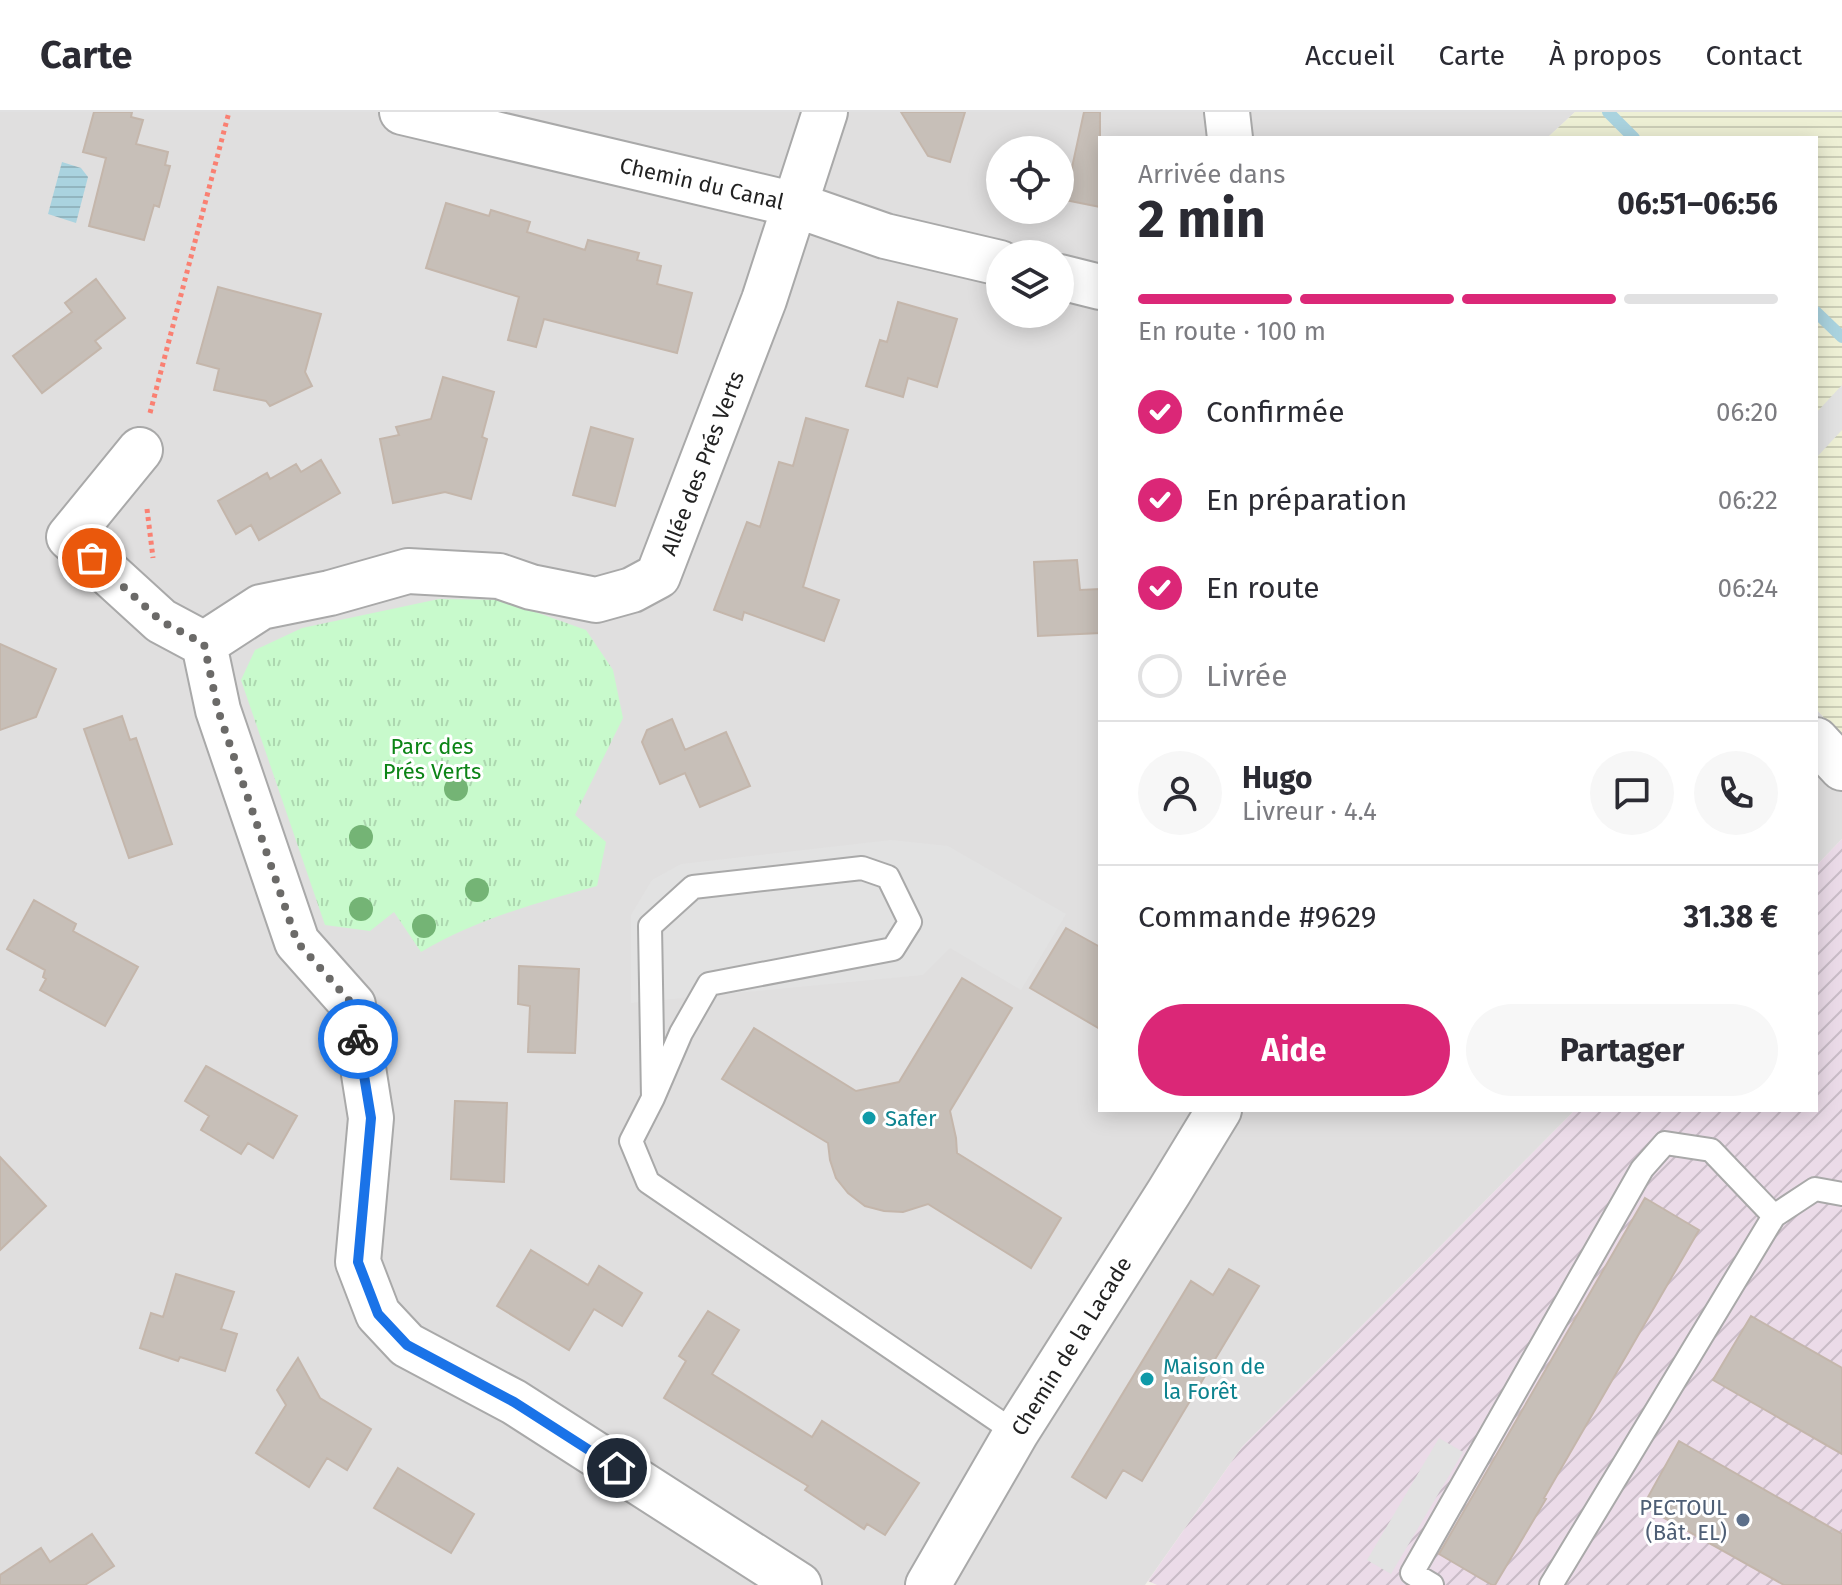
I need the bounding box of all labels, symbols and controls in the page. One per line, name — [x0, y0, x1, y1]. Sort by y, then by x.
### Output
text: Carte — [40, 32, 133, 78]
text: Accueil — [1305, 39, 1395, 72]
text: Carte — [1439, 39, 1505, 72]
text: À propos — [1549, 39, 1661, 72]
text: Contact — [1705, 39, 1802, 72]
map controls — [986, 136, 1074, 328]
button: locate — [986, 136, 1074, 224]
street label: Chemin du Canal — [617, 151, 787, 216]
text: Arrivée dans — [1138, 159, 1285, 190]
text: 06:51–06:56 — [1617, 186, 1778, 222]
text: 2 min — [1138, 188, 1266, 251]
button: layers — [986, 240, 1074, 328]
text: En route · 100 m — [1138, 316, 1326, 347]
street label: Allée des Prés Verts — [655, 367, 750, 559]
icon: check — [1138, 390, 1182, 434]
text: Confirmée — [1206, 394, 1345, 430]
text: 06:20 — [1716, 397, 1778, 428]
icon: check — [1138, 478, 1182, 522]
text: En préparation — [1206, 482, 1407, 518]
text: 06:22 — [1718, 485, 1778, 516]
pin — [58, 524, 126, 592]
icon: bag — [70, 536, 114, 580]
icon: check — [1138, 566, 1182, 610]
text: En route — [1206, 570, 1320, 606]
text: 06:24 — [1717, 573, 1778, 604]
text: Livrée — [1206, 658, 1288, 694]
park label: Parc des Prés Verts — [383, 733, 481, 785]
button: person — [1138, 751, 1222, 835]
button: chat — [1590, 751, 1674, 835]
button: phone — [1694, 751, 1778, 835]
text: Hugo — [1242, 760, 1313, 796]
text: Livreur · 4.4 — [1242, 796, 1377, 827]
text: Commande #9629 — [1138, 899, 1377, 935]
text: 31.38 € — [1684, 899, 1778, 935]
courier — [318, 999, 398, 1079]
button: Aide — [1138, 1004, 1450, 1096]
button: Partager — [1466, 1004, 1778, 1096]
icon: bike — [336, 1017, 380, 1061]
place label: Safer — [885, 1105, 937, 1132]
marker: Safer — [860, 1109, 878, 1127]
street label: Chemin de la Lacade — [1005, 1252, 1137, 1441]
place label: Maison de la Forêt — [1163, 1353, 1265, 1405]
marker: Maison de la Forêt — [1138, 1370, 1156, 1388]
pin — [583, 1434, 651, 1502]
icon: home — [595, 1446, 639, 1490]
place label: PECTOUL (Bât. EL) — [1639, 1494, 1727, 1546]
marker: PECTOUL (Bât. EL) — [1734, 1511, 1752, 1529]

